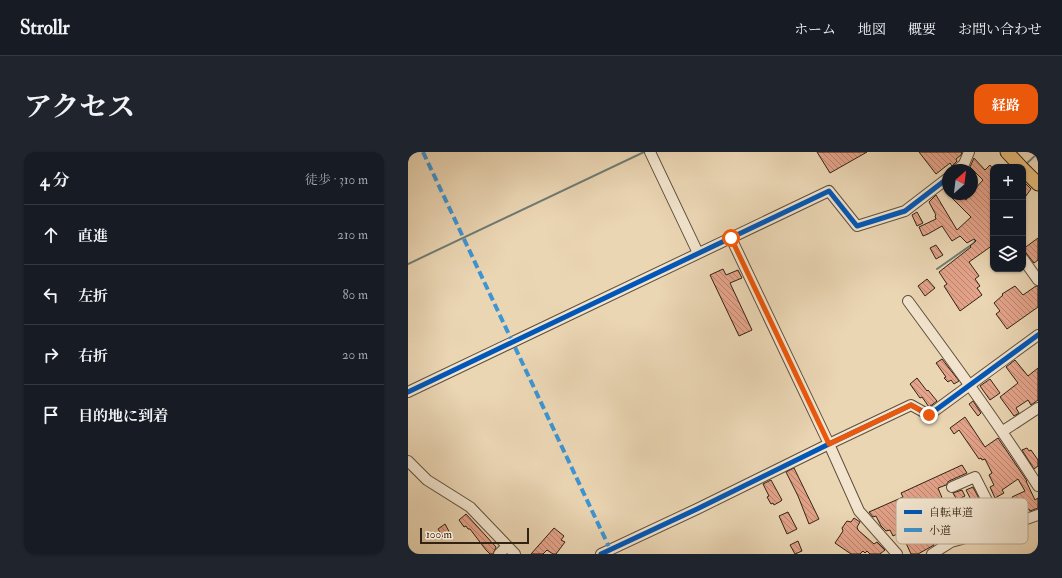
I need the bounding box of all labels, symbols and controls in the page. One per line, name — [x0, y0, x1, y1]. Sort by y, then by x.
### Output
text: Strollr — [20, 16, 70, 40]
text: ホーム — [794, 21, 836, 38]
text: 地図 — [858, 21, 886, 38]
text: 概要 — [908, 21, 936, 38]
text: お問い合わせ — [958, 21, 1042, 38]
button: 経路 — [974, 84, 1038, 124]
text: アクセス — [24, 90, 135, 125]
north arrow — [942, 164, 978, 200]
map controls — [990, 164, 1026, 272]
button: + — [990, 164, 1026, 200]
text: 4 分 — [40, 170, 70, 191]
text: 徒歩 · 310 m — [305, 172, 368, 188]
button: − — [990, 200, 1026, 236]
icon: ahead — [40, 224, 62, 246]
text: 直進 — [78, 227, 108, 246]
text: 210 m — [337, 227, 368, 243]
route start — [722, 229, 740, 247]
button: layers — [990, 236, 1026, 272]
icon: left — [40, 284, 62, 306]
text: 左折 — [78, 287, 108, 306]
text: 80 m — [342, 287, 368, 303]
icon: right — [40, 344, 62, 366]
text: 右折 — [78, 347, 108, 366]
text: 20 m — [342, 347, 368, 363]
icon: arrive — [40, 404, 62, 426]
route end — [920, 406, 938, 424]
text: 目的地に到着 — [78, 407, 168, 426]
legend — [896, 498, 1028, 544]
text: 自転車道 — [929, 506, 973, 519]
text: 小道 — [929, 524, 951, 537]
scale bar — [420, 526, 529, 545]
text: 100 m — [426, 528, 452, 541]

